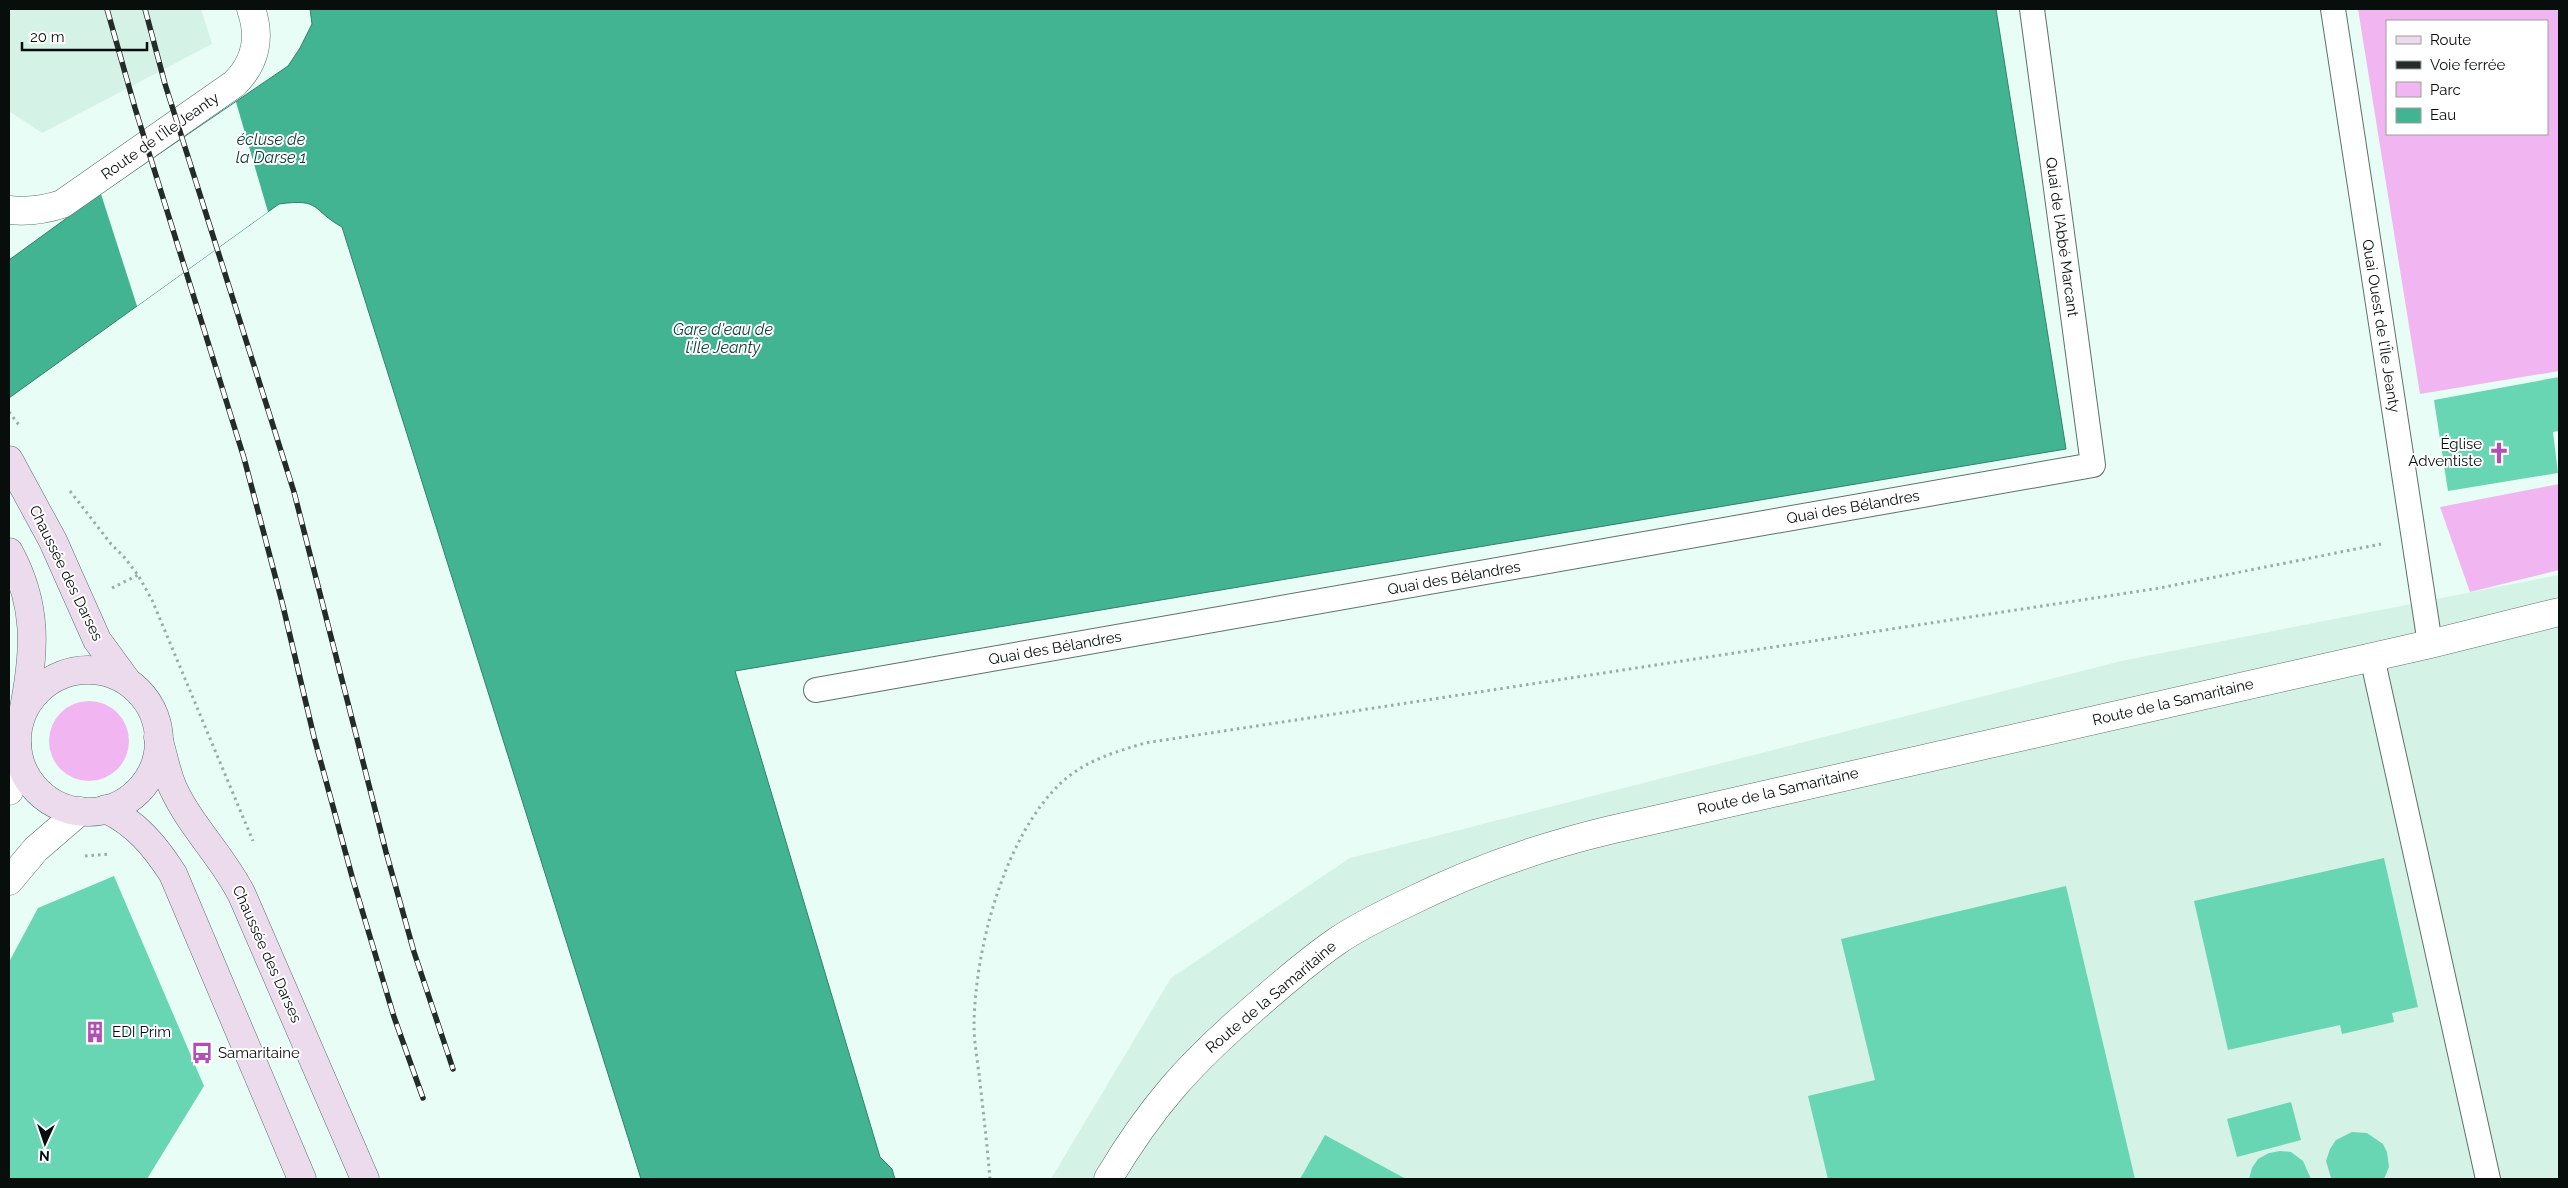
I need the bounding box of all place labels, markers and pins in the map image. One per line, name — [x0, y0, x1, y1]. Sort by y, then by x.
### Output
place label: Église Adventiste — [2408, 435, 2482, 470]
church icon: Église Adventiste — [2486, 440, 2512, 466]
building icon: EDI Prim — [82, 1019, 108, 1045]
place label: EDI Prim — [112, 1023, 171, 1041]
bus stop icon: Samaritaine — [189, 1040, 215, 1066]
place label: Samaritaine — [218, 1044, 300, 1062]

